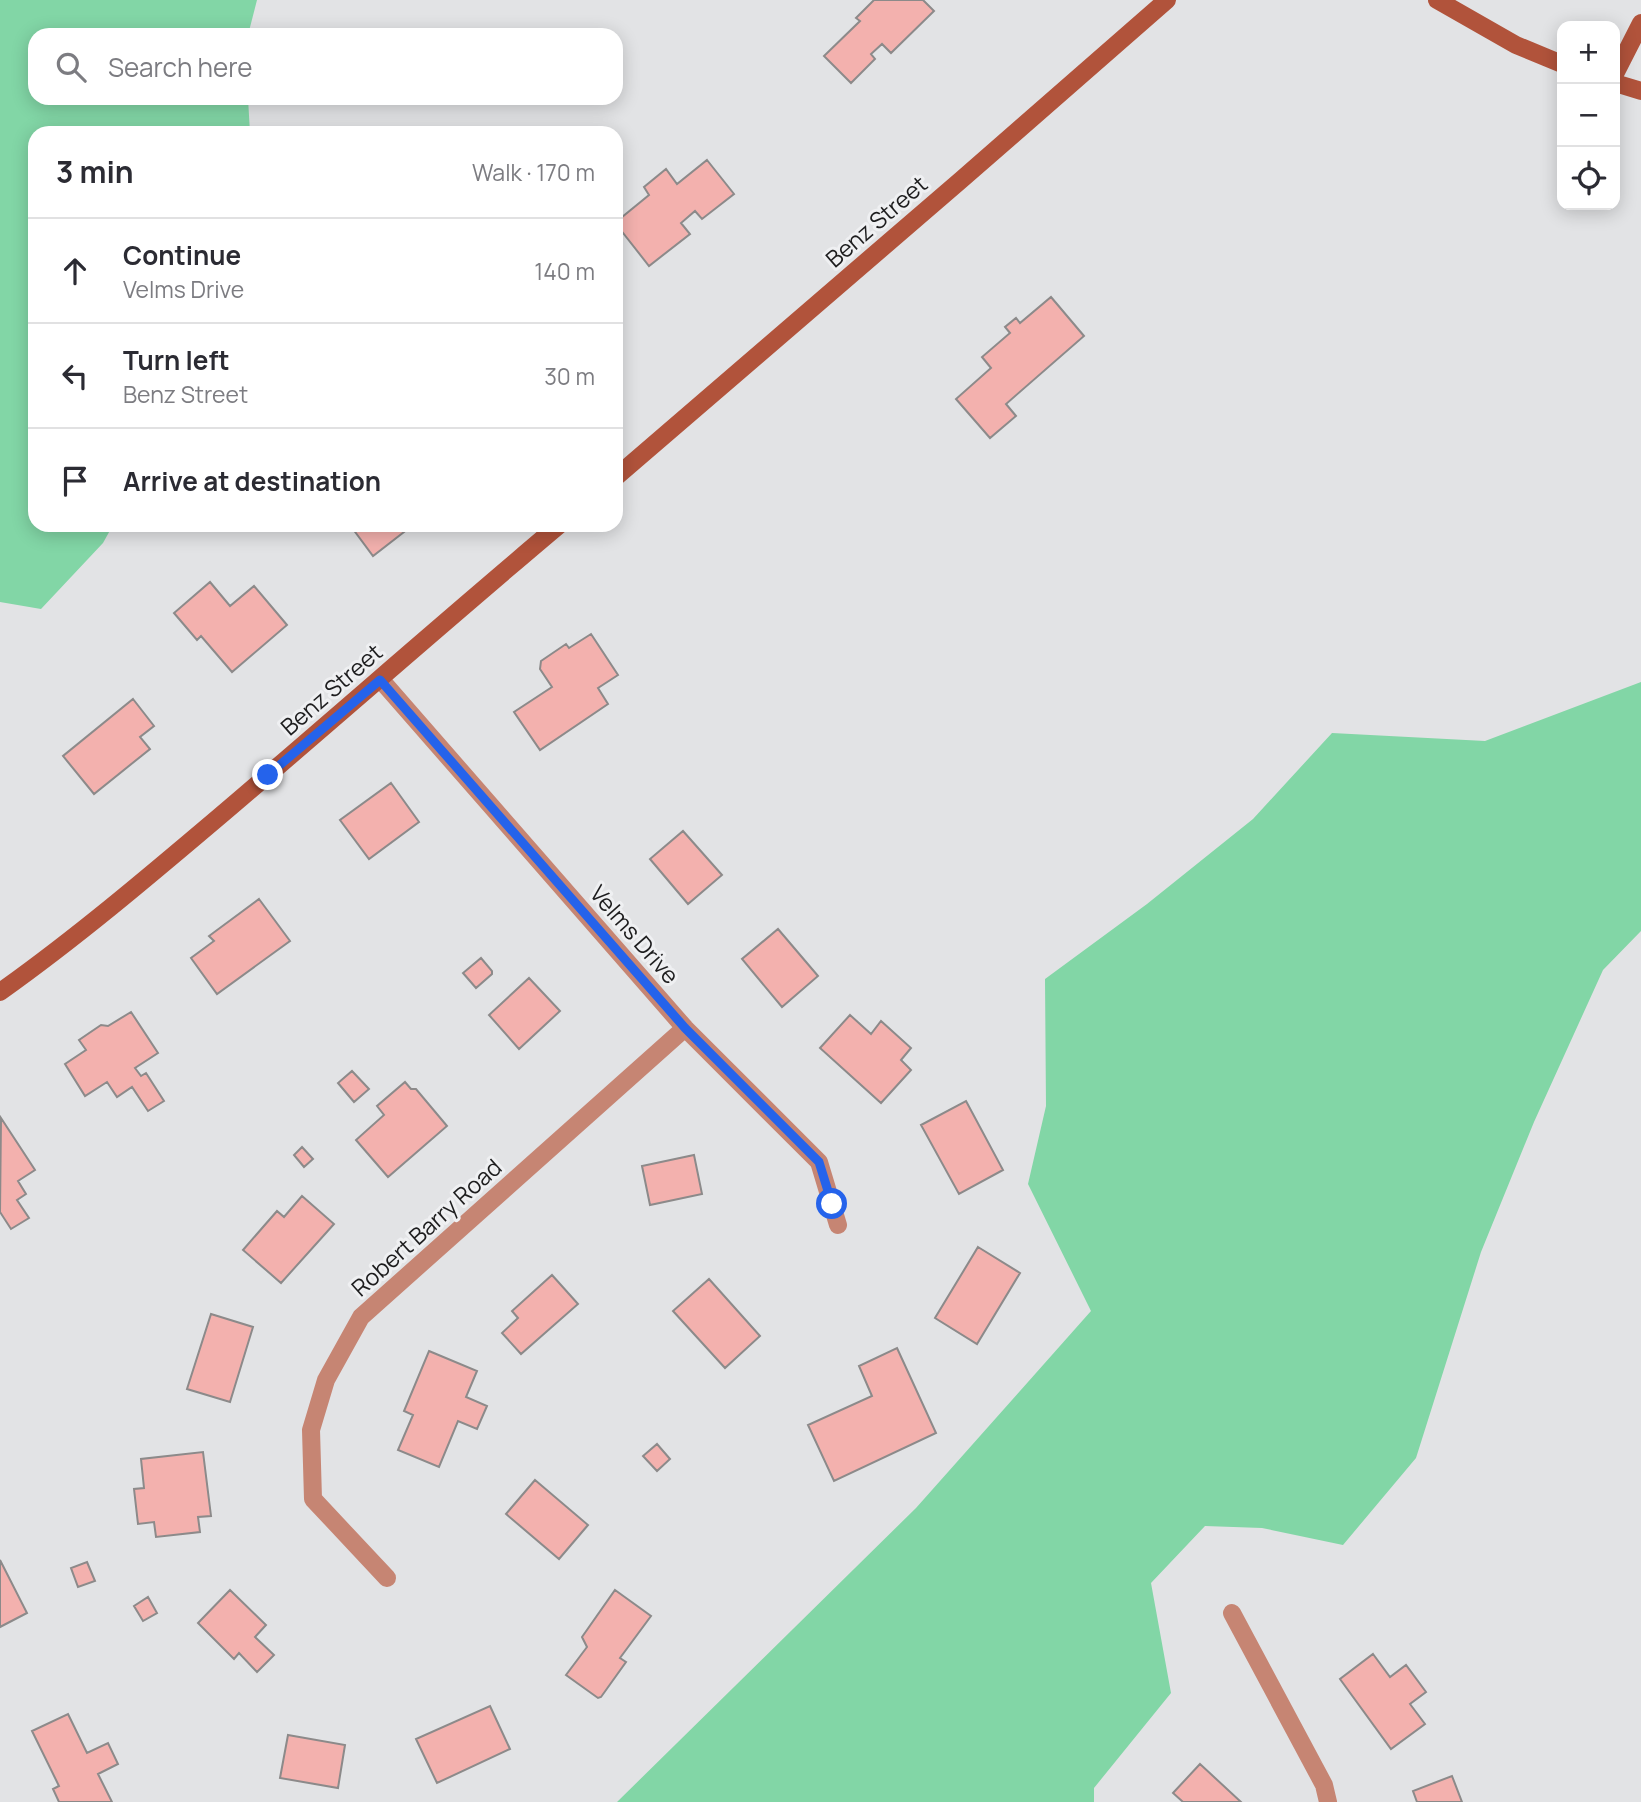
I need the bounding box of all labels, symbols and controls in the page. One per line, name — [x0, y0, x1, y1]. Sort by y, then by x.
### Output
map controls — [1557, 21, 1620, 210]
button: + — [1557, 21, 1620, 84]
search box — [28, 28, 623, 105]
icon: search — [52, 48, 90, 86]
text: Search here — [108, 49, 253, 85]
button: − — [1557, 84, 1620, 147]
button: locate — [1557, 147, 1620, 210]
text: 3 min — [56, 151, 134, 192]
text: Walk · 170 m — [472, 156, 595, 188]
street label: Benz Street — [818, 168, 934, 274]
text: Continue — [123, 237, 241, 273]
icon: ahead — [56, 252, 94, 290]
text: 140 m — [534, 255, 595, 287]
text: Velms Drive — [123, 273, 244, 305]
text: Turn left — [123, 342, 230, 378]
icon: left — [56, 357, 94, 395]
text: 30 m — [544, 360, 595, 392]
text: Benz Street — [123, 378, 248, 410]
icon: arrive — [56, 462, 94, 500]
text: Arrive at destination — [123, 463, 381, 499]
street label: Benz Street — [273, 636, 389, 742]
route end — [252, 759, 283, 790]
street label: Velms Drive — [583, 878, 687, 990]
street label: Robert Barry Road — [344, 1151, 508, 1303]
route start — [816, 1188, 847, 1219]

